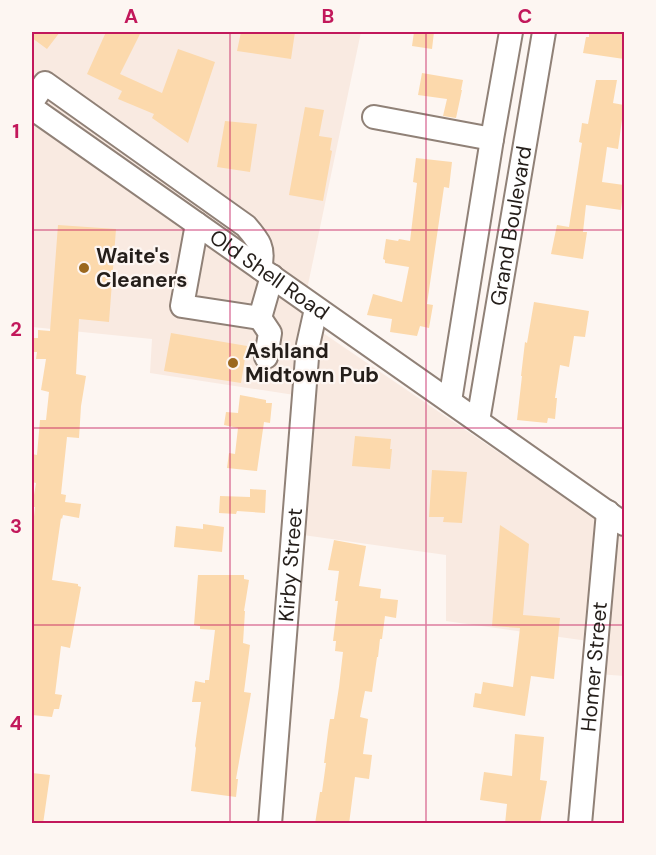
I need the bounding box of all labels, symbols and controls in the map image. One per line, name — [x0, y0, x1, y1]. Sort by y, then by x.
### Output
text: A — [124, 3, 138, 29]
text: B — [322, 3, 334, 29]
text: C — [518, 3, 532, 29]
text: 1 — [12, 118, 20, 144]
street label: Grand Boulevard — [484, 144, 538, 308]
street label: Old Shell Road — [204, 223, 335, 326]
place label: Waite's Cleaners — [96, 242, 187, 294]
marker: Waite's Cleaners — [77, 261, 91, 275]
text: 2 — [10, 316, 22, 342]
place label: Ashland Midtown Pub — [245, 337, 379, 389]
marker: Ashland Midtown Pub — [226, 356, 240, 370]
street label: Kirby Street — [272, 507, 309, 623]
text: 3 — [10, 513, 22, 539]
street label: Homer Street — [574, 600, 614, 733]
text: 4 — [10, 710, 23, 736]

